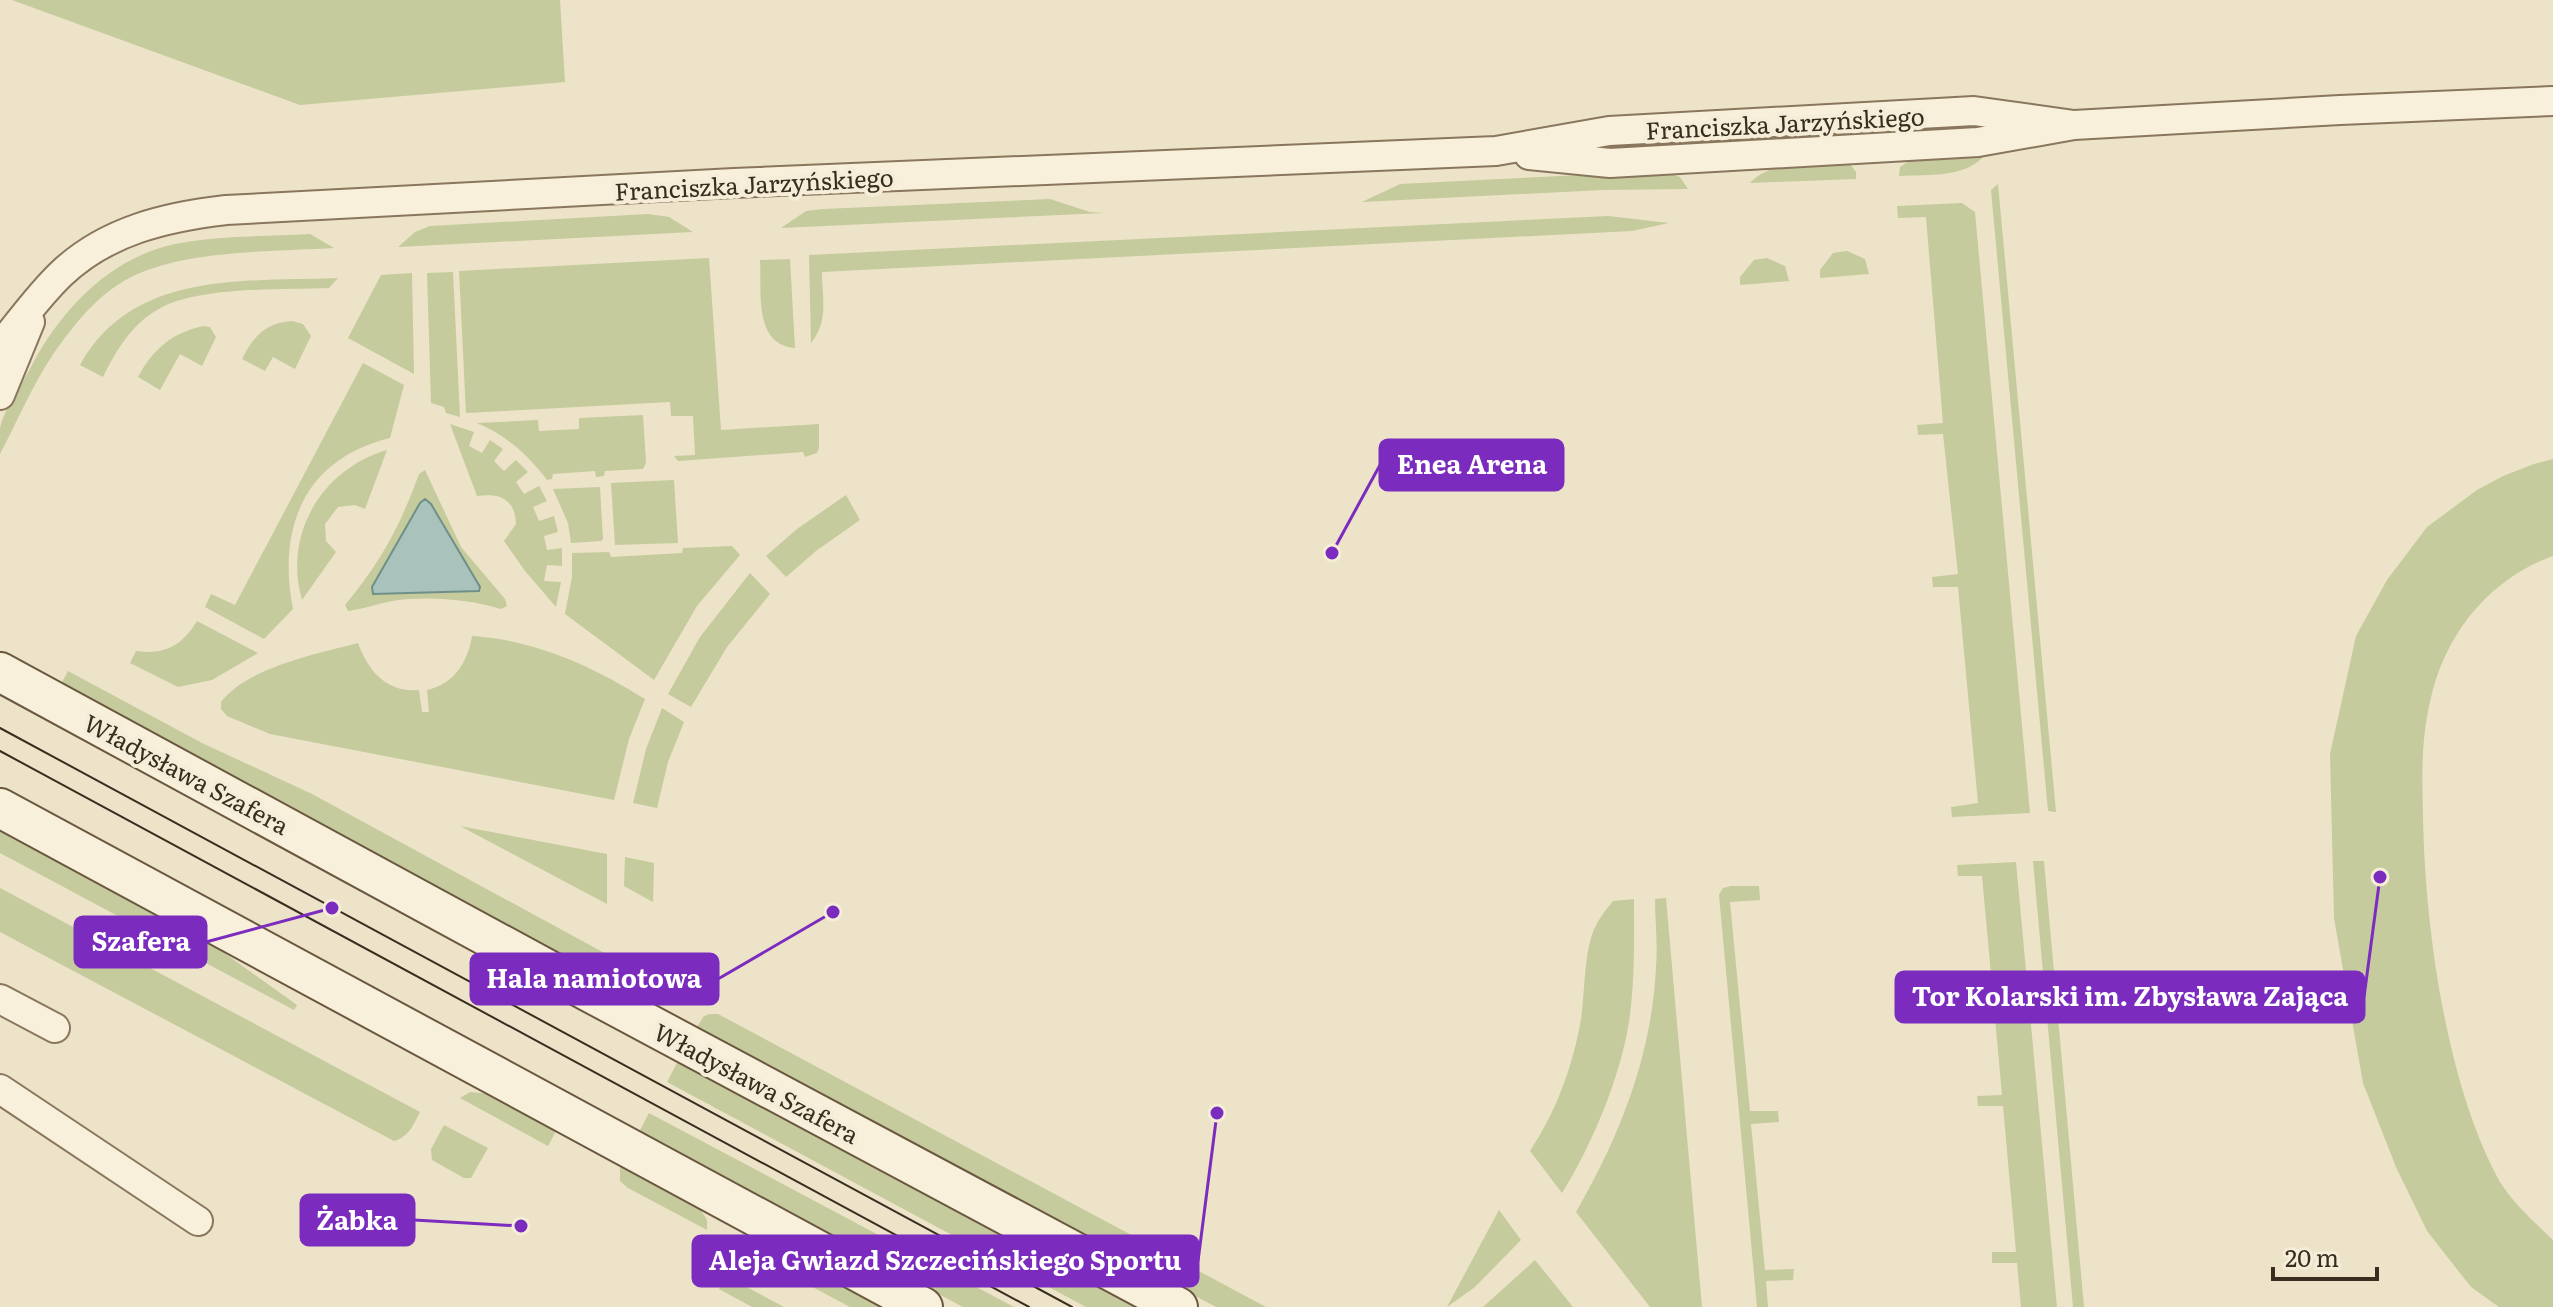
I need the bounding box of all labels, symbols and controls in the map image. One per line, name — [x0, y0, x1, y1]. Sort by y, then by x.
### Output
street label: Franciszka Jarzyńskiego — [1645, 97, 1925, 147]
street label: Franciszka Jarzyńskiego — [614, 158, 894, 208]
callout: Enea Arena — [1380, 440, 1563, 490]
text: Enea Arena — [1397, 443, 1547, 482]
street label: Władysława Szafera — [78, 704, 296, 842]
callout: Szafera — [75, 917, 206, 967]
text: Szafera — [92, 920, 190, 959]
callout: Hala namiotowa — [471, 954, 718, 1004]
text: Hala namiotowa — [486, 957, 702, 996]
callout: Tor Kolarski im. Zbysława Zająca — [1896, 972, 2364, 1022]
text: Tor Kolarski im. Zbysława Zająca — [1912, 975, 2348, 1014]
street label: Władysława Szafera — [648, 1013, 866, 1151]
callout: Żabka — [301, 1195, 414, 1245]
text: Żabka — [316, 1199, 398, 1238]
scale bar — [2273, 1231, 2377, 1281]
callout: Aleja Gwiazd Szczecińskiego Sportu — [693, 1236, 1198, 1286]
text: Aleja Gwiazd Szczecińskiego Sportu — [709, 1239, 1181, 1278]
text: 20 m — [2285, 1239, 2339, 1274]

